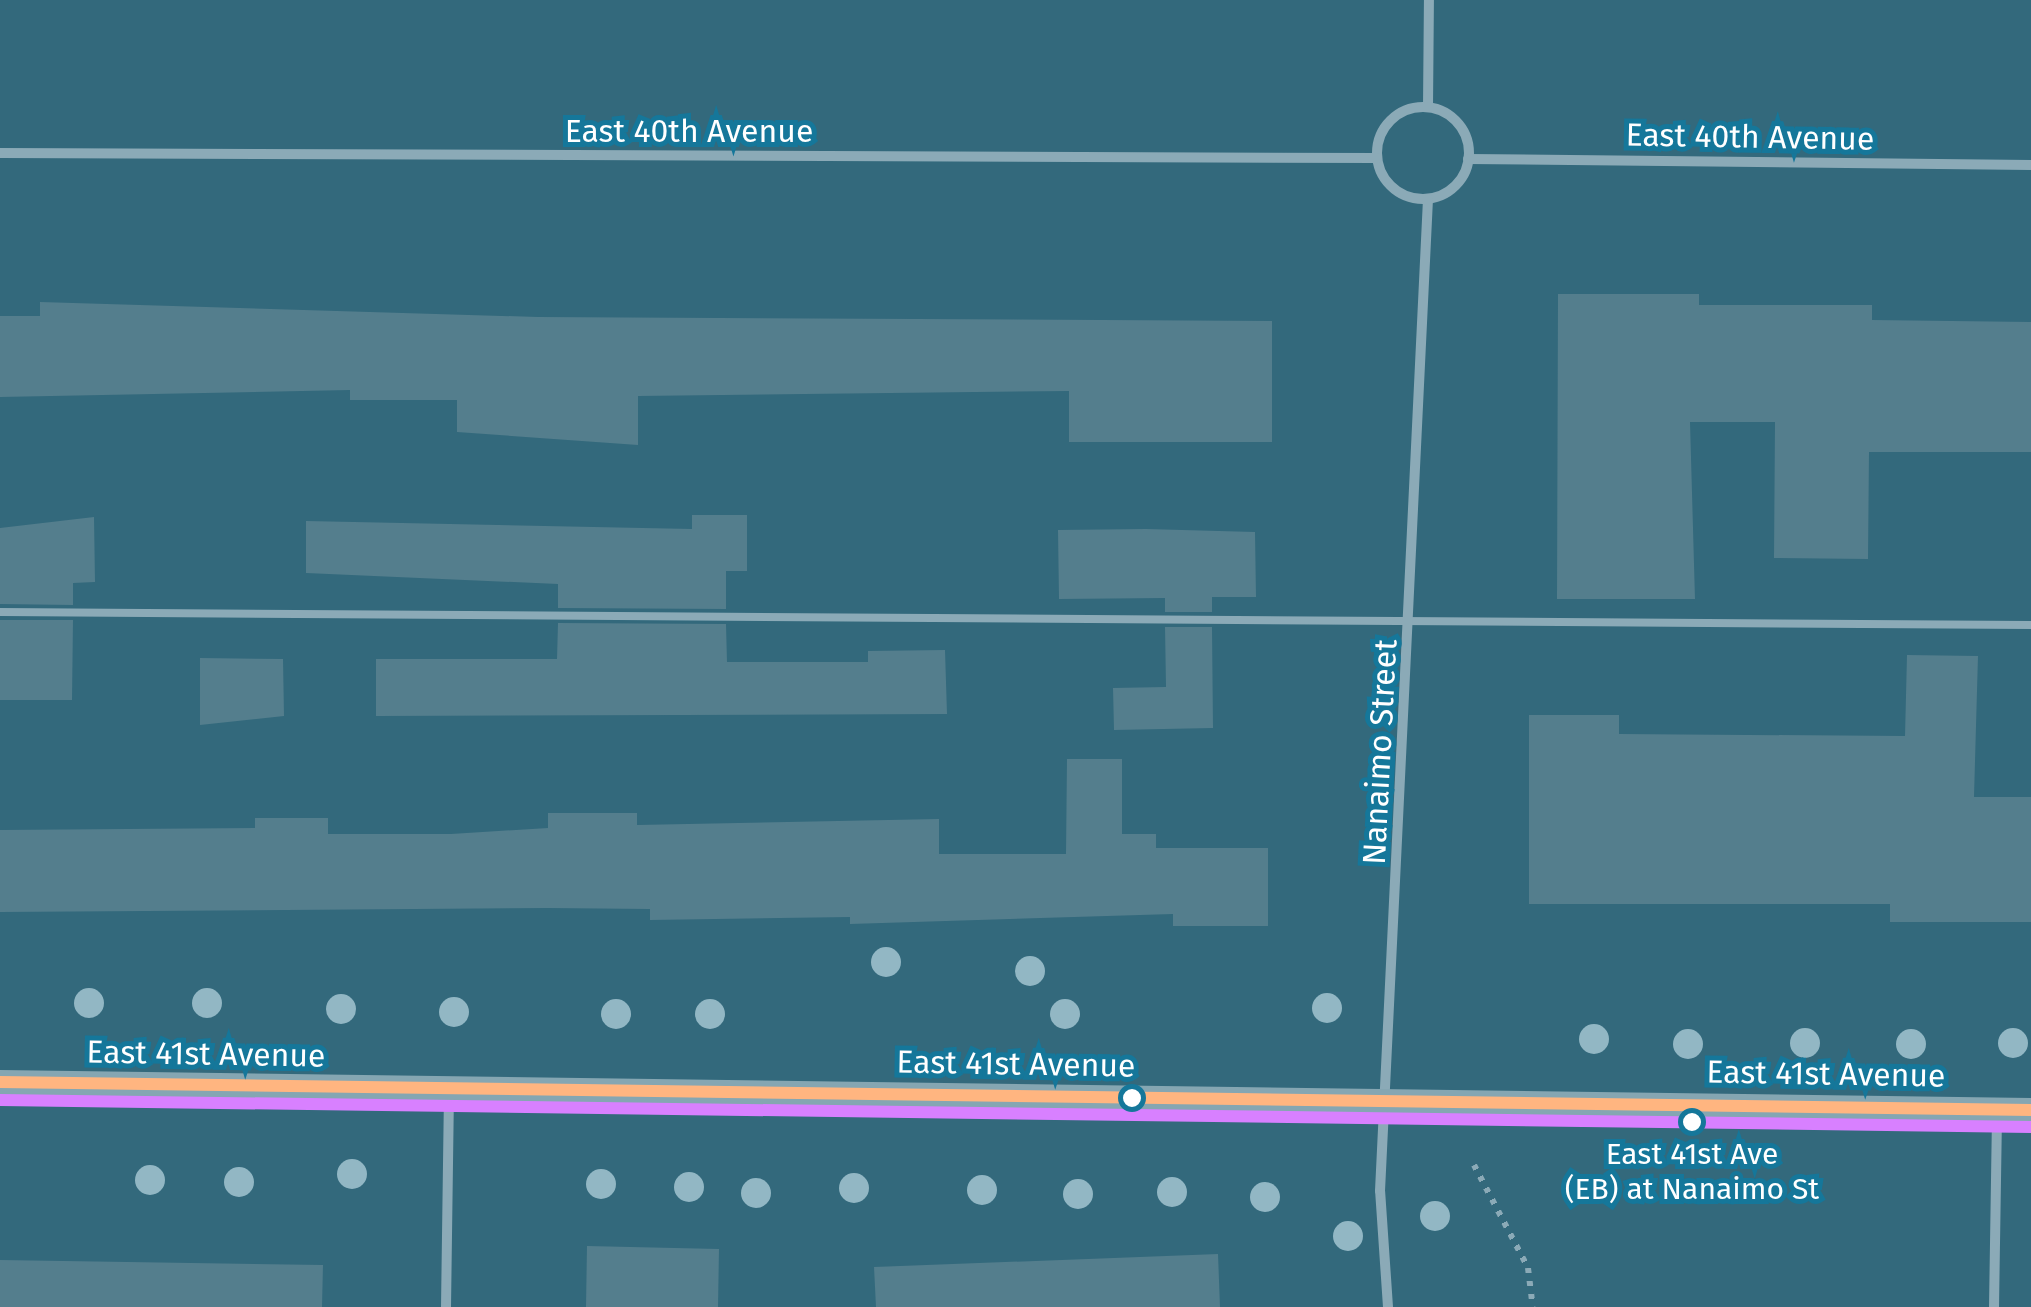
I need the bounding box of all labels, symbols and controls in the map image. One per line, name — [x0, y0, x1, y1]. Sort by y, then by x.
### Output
street label: East 40th Avenue — [565, 112, 813, 150]
street label: East 40th Avenue — [1625, 116, 1875, 158]
street label: Nanaimo Street — [1355, 638, 1405, 866]
street label: East 41st Avenue — [86, 1033, 326, 1075]
street label: East 41st Avenue — [896, 1043, 1136, 1085]
street label: East 41st Avenue — [1706, 1053, 1946, 1095]
unlabelled marker — [1122, 1088, 1142, 1108]
marker: East 41st Ave (EB) at Nanaimo St — [1682, 1112, 1702, 1132]
place label: East 41st Ave (EB) at Nanaimo St — [1565, 1136, 1819, 1206]

